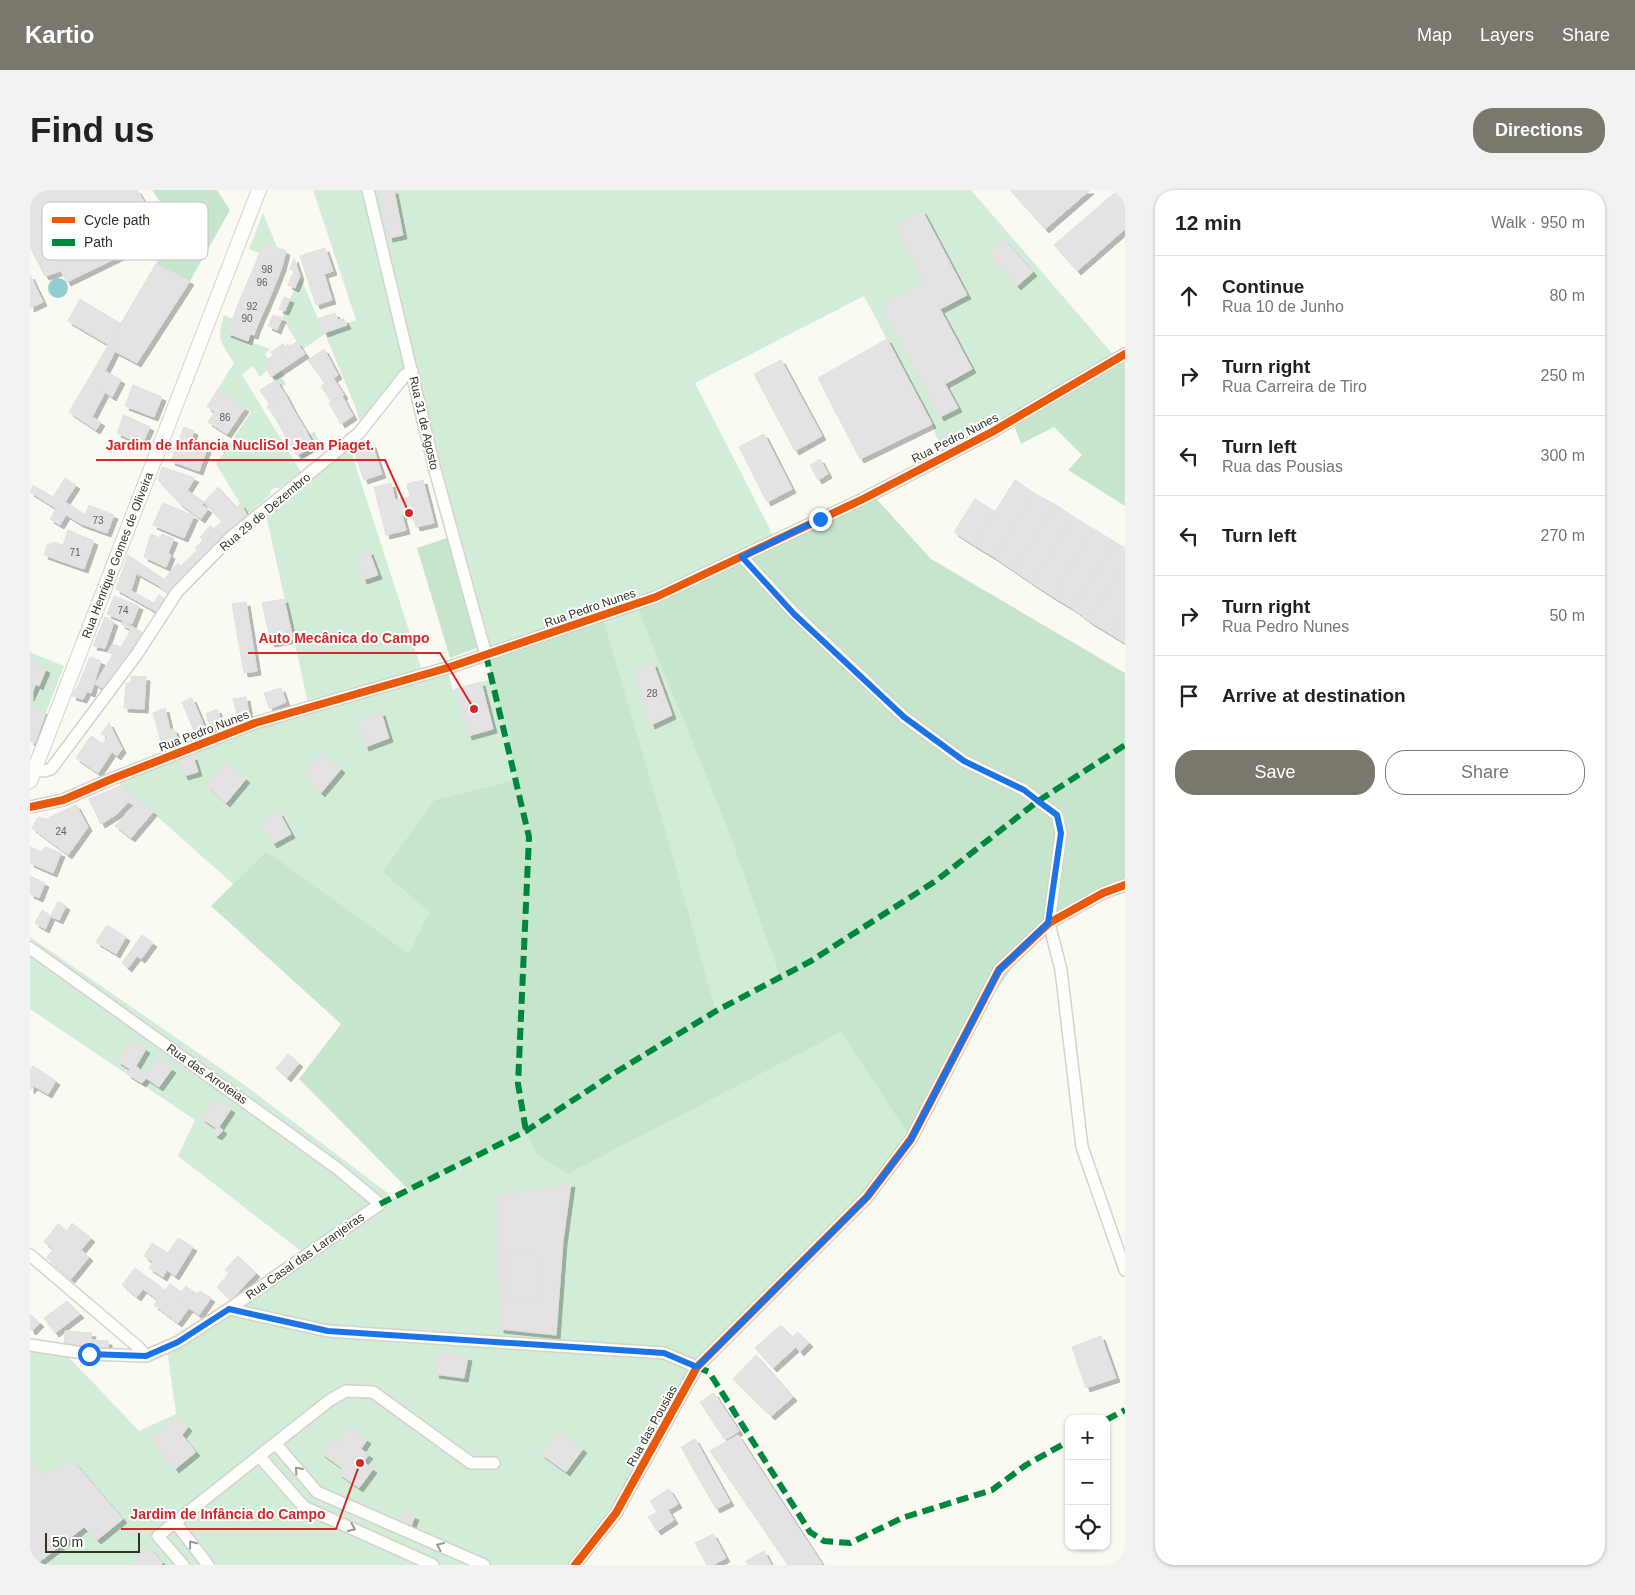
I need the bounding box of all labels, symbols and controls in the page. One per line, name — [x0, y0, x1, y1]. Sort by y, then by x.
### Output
text: Kartio — [25, 21, 94, 48]
text: Map — [1417, 25, 1452, 45]
text: Layers — [1480, 25, 1534, 45]
text: Share — [1562, 25, 1610, 45]
button: Directions — [1473, 108, 1605, 153]
text: Find us — [30, 110, 154, 149]
legend — [42, 202, 208, 260]
text: 12 min — [1175, 211, 1242, 234]
text: Cycle path — [84, 212, 150, 228]
text: Walk · 950 m — [1491, 214, 1585, 231]
text: Path — [84, 234, 113, 250]
house number: 98 — [261, 264, 273, 275]
text: Continue — [1222, 276, 1304, 297]
house number: 96 — [256, 277, 268, 288]
icon: ahead — [1175, 282, 1203, 310]
text: 80 m — [1549, 287, 1585, 304]
text: Rua 10 de Junho — [1222, 298, 1344, 315]
house number: 92 — [246, 301, 258, 312]
house number: 90 — [241, 313, 253, 324]
text: Turn right — [1222, 356, 1310, 377]
icon: right — [1175, 362, 1203, 390]
text: 250 m — [1541, 367, 1585, 384]
street label: Rua 31 de Agosto — [406, 375, 442, 471]
text: Rua Carreira de Tiro — [1222, 378, 1367, 395]
street label: Rua Pedro Nunes — [909, 410, 1001, 466]
house number: 86 — [219, 412, 231, 423]
callout: Jardim de Infancia NucliSol Jean Piaget. — [96, 431, 385, 460]
text: Turn left — [1222, 436, 1297, 457]
text: Jardim de Infancia NucliSol Jean Piaget. — [106, 437, 374, 453]
icon: left — [1175, 442, 1203, 470]
text: 300 m — [1541, 447, 1585, 464]
text: Rua das Pousias — [1222, 458, 1343, 475]
street label: Rua Henrique Gomes de Oliveira — [79, 470, 156, 640]
street label: Rua 29 de Dezembro — [217, 470, 313, 554]
route end — [809, 508, 832, 531]
house number: 73 — [92, 515, 104, 526]
icon: left — [1175, 522, 1203, 550]
text: Turn left — [1222, 525, 1297, 546]
text: 270 m — [1541, 527, 1585, 544]
house number: 71 — [69, 547, 81, 558]
street label: Rua Pedro Nunes — [543, 586, 637, 630]
text: Turn right — [1222, 596, 1310, 617]
icon: right — [1175, 602, 1203, 630]
house number: 74 — [117, 605, 129, 616]
text: 50 m — [1549, 607, 1585, 624]
text: Rua Pedro Nunes — [1222, 618, 1349, 635]
callout: Auto Mecânica do Campo — [248, 624, 440, 653]
text: Auto Mecânica do Campo — [258, 630, 430, 646]
icon: arrive — [1175, 682, 1203, 710]
text: Arrive at destination — [1222, 685, 1406, 706]
house number: 28 — [646, 688, 658, 699]
street label: Rua Pedro Nunes — [157, 707, 251, 755]
button: Save — [1175, 750, 1375, 795]
button: Share — [1385, 750, 1585, 795]
house number: 24 — [55, 826, 67, 837]
street label: Rua das Arroteias — [164, 1041, 250, 1107]
street label: Rua Casal das Laranjeiras — [243, 1210, 367, 1302]
route start — [78, 1343, 101, 1366]
street label: Rua das Pousias — [624, 1383, 680, 1469]
map controls — [1065, 1415, 1110, 1550]
button: + — [1065, 1415, 1110, 1460]
button: − — [1065, 1460, 1110, 1505]
one-way arrow — [295, 1467, 304, 1476]
callout: Jardim de Infância do Campo — [121, 1500, 336, 1529]
button: locate — [1065, 1505, 1110, 1550]
text: Jardim de Infância do Campo — [130, 1506, 326, 1522]
one-way arrow — [347, 1522, 356, 1533]
scale bar — [45, 1530, 140, 1553]
text: 50 m — [52, 1534, 83, 1550]
one-way arrow — [189, 1540, 198, 1550]
one-way arrow — [436, 1541, 445, 1552]

